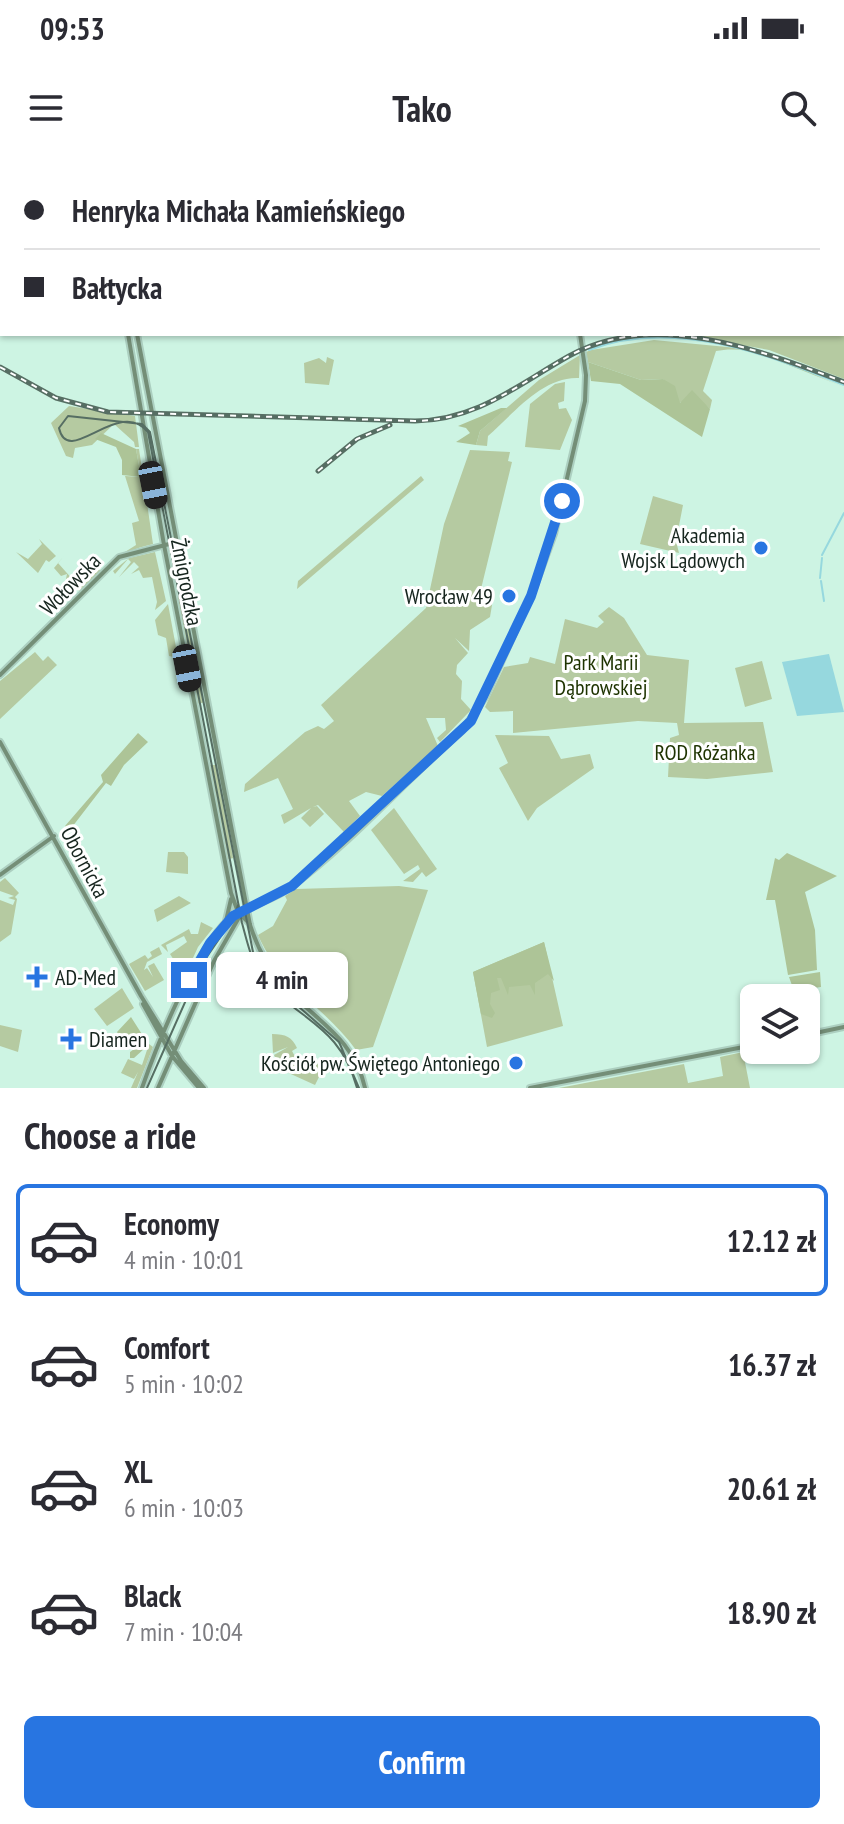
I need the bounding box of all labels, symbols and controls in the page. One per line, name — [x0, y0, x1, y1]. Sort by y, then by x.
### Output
text: 09:53 — [40, 9, 105, 48]
text: Tako — [392, 85, 452, 132]
icon: menu — [24, 86, 68, 130]
icon: search — [776, 86, 820, 130]
text: Henryka Michała Kamieńskiego — [72, 191, 405, 230]
text: Bałtycka — [72, 268, 162, 307]
car — [137, 459, 169, 511]
route start — [544, 483, 580, 519]
place label: Akademia Wojsk Lądowych — [621, 521, 745, 574]
street label: Żmigrodzka — [165, 536, 209, 628]
marker: Akademia Wojsk Lądowych — [752, 539, 770, 557]
street label: Wołowska — [34, 547, 106, 621]
place label: Wrocław 49 — [405, 582, 493, 610]
marker: Wrocław 49 — [500, 587, 518, 605]
car — [171, 642, 203, 694]
park label: Park Marii Dąbrowskiej — [555, 648, 647, 701]
park label: ROD Różanka — [655, 738, 755, 766]
street label: Obornicka — [55, 822, 115, 902]
callout: 4 min — [217, 952, 349, 1008]
route end — [171, 962, 207, 998]
place label: AD-Med — [55, 963, 116, 991]
text: 4 min — [256, 963, 308, 996]
marker: AD-Med — [26, 966, 48, 988]
map controls — [740, 984, 820, 1064]
button: layers — [740, 984, 820, 1064]
place label: Diamen — [89, 1025, 147, 1053]
marker: Diamen — [60, 1028, 82, 1050]
place label: Kościół pw. Świętego Antoniego — [261, 1049, 500, 1077]
marker: Kościół pw. Świętego Antoniego — [507, 1054, 525, 1072]
text: Choose a ride — [24, 1112, 196, 1159]
icon: car — [28, 1204, 100, 1276]
text: Economy — [124, 1204, 219, 1243]
text: 12.12 zł — [727, 1221, 816, 1260]
text: 4 min · 10:01 — [124, 1243, 244, 1276]
icon: car — [28, 1328, 100, 1400]
text: Comfort — [124, 1328, 210, 1367]
text: 16.37 zł — [728, 1345, 816, 1384]
text: 5 min · 10:02 — [124, 1367, 244, 1400]
icon: car — [28, 1452, 100, 1524]
text: XL — [124, 1452, 153, 1491]
text: 20.61 zł — [727, 1469, 816, 1508]
text: 6 min · 10:03 — [124, 1491, 244, 1524]
icon: car — [28, 1576, 100, 1648]
text: Black — [124, 1576, 181, 1615]
text: 18.90 zł — [727, 1593, 816, 1632]
text: 7 min · 10:04 — [124, 1615, 243, 1648]
button: Confirm — [24, 1716, 820, 1808]

